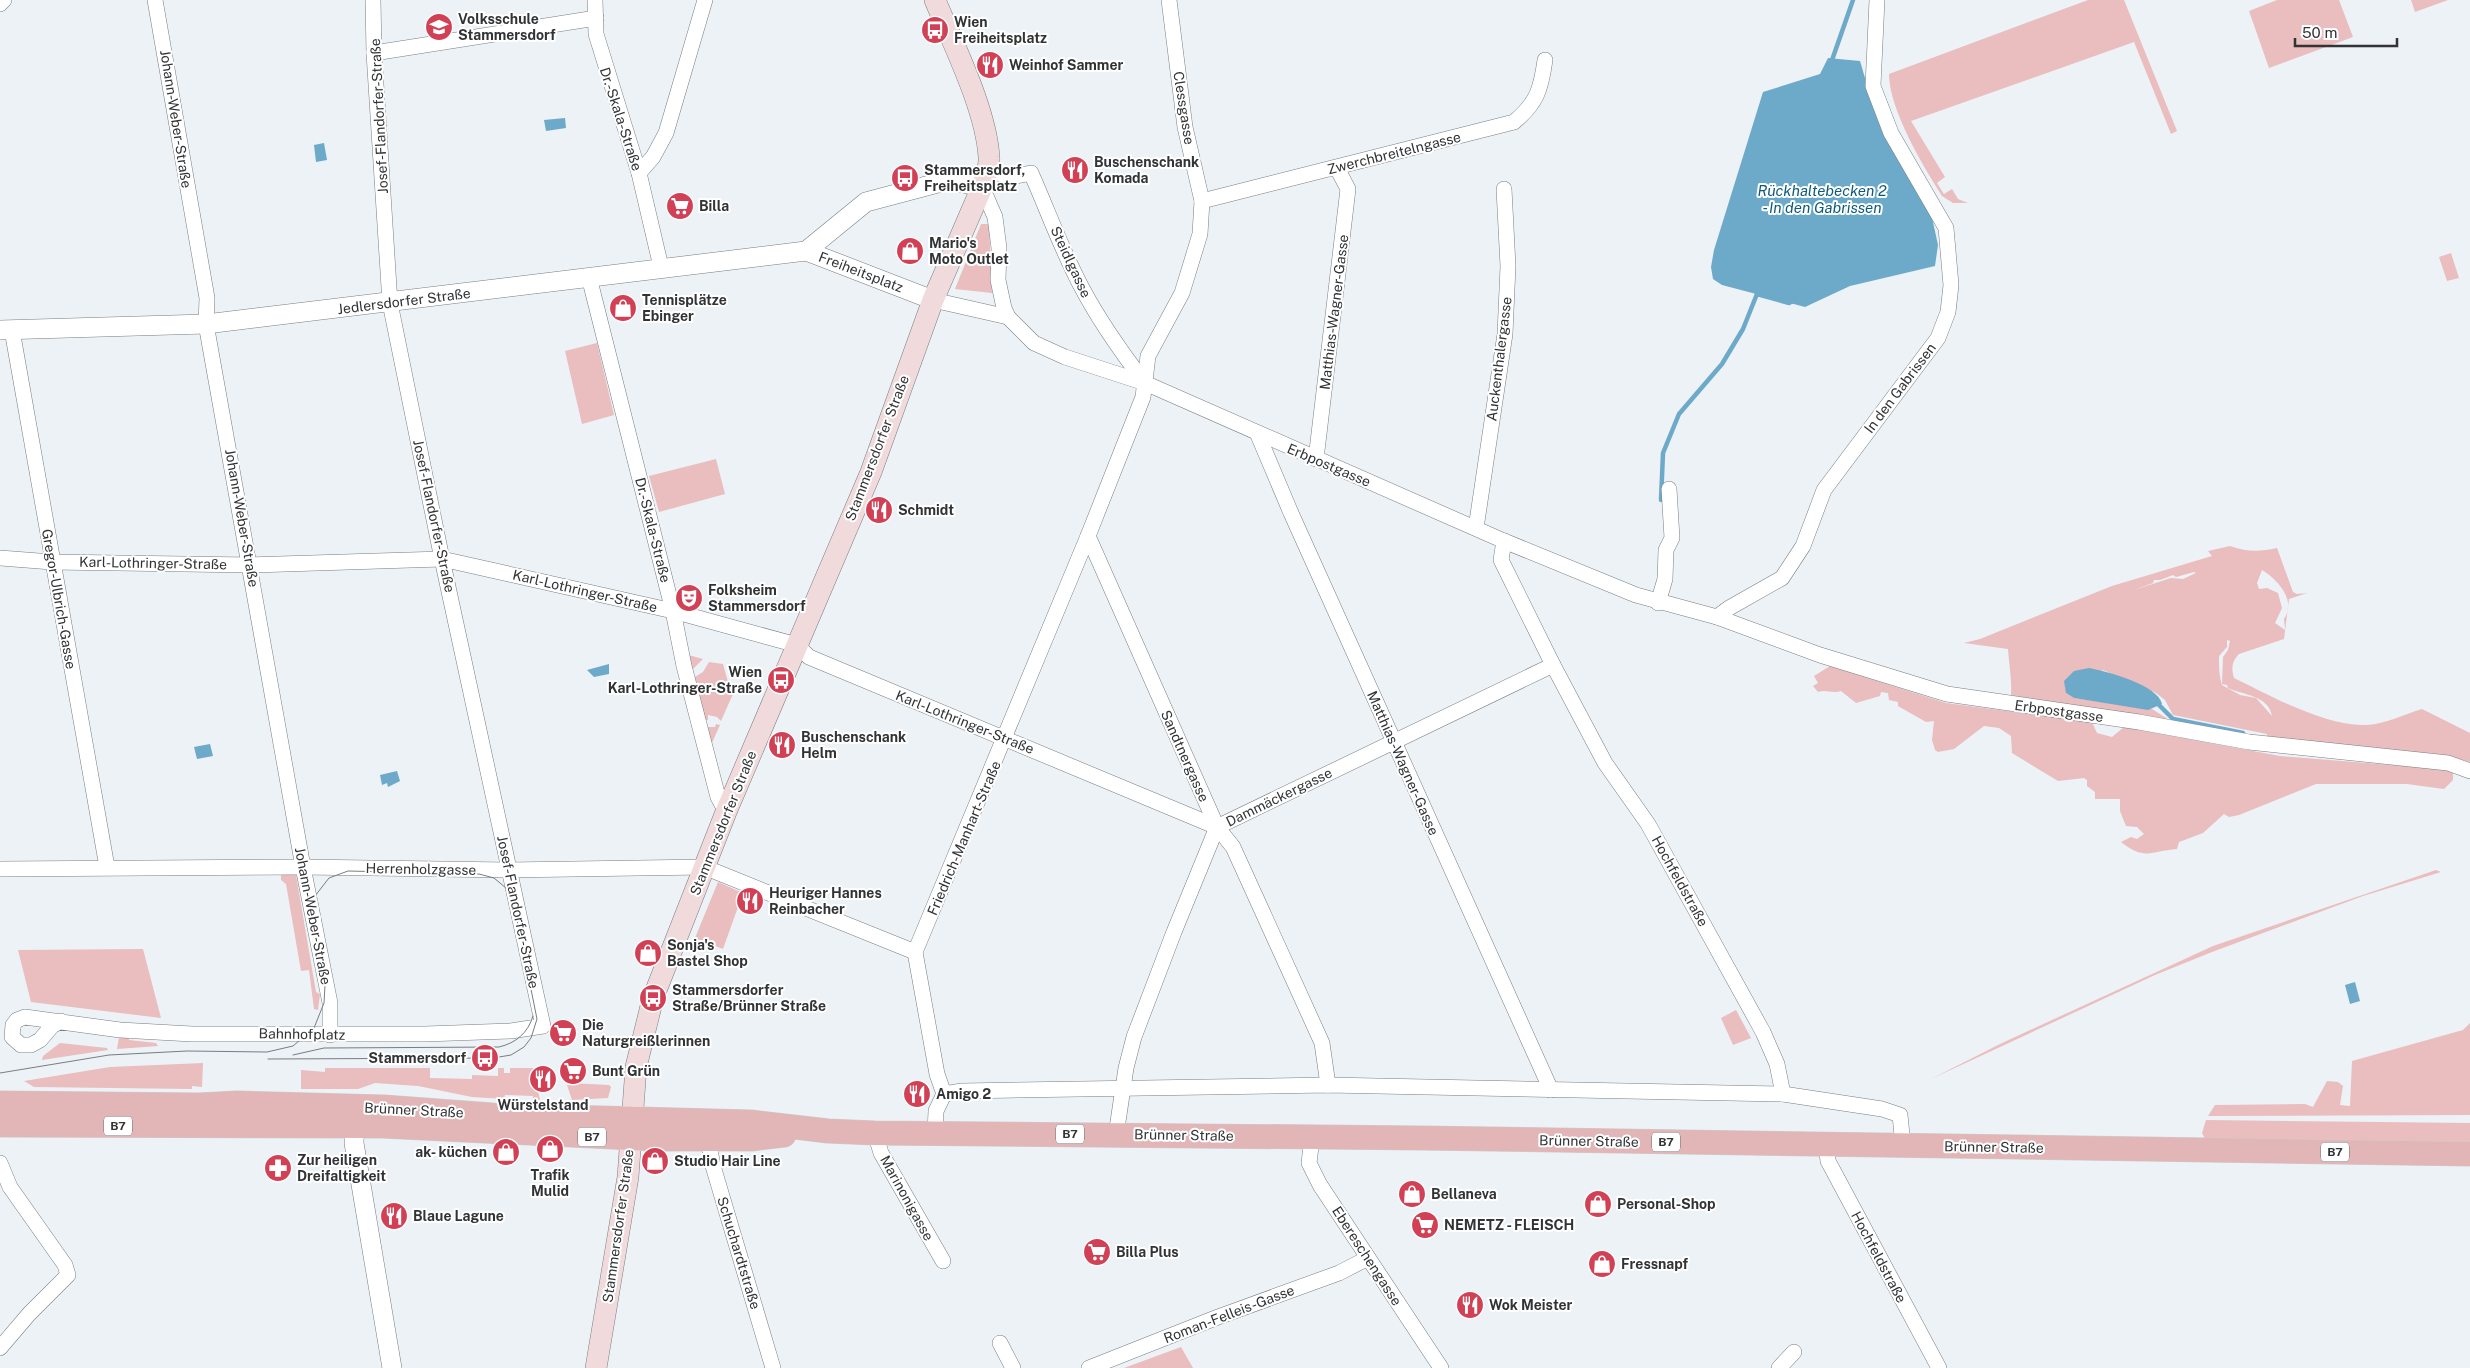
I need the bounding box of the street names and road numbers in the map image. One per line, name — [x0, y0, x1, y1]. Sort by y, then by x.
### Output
street label: Josef-Flandorfer-Straße — [367, 38, 391, 194]
street label: Johann-Weber-Straße — [157, 49, 195, 189]
street label: Dr.-Skala-Straße — [597, 65, 645, 173]
street label: Clessgasse — [1170, 70, 1198, 146]
street label: Zwerchbreitelngasse — [1326, 129, 1463, 177]
street label: Steidlgasse — [1048, 224, 1095, 300]
street label: Matthias-Wagner-Gasse — [1317, 233, 1351, 391]
street label: Freiheitsplatz — [816, 249, 906, 296]
street label: Jedlersdorfer Straße — [337, 285, 472, 317]
street label: Auckenthalergasse — [1483, 296, 1515, 422]
street label: In den Gabrissen — [1861, 340, 1939, 436]
street label: Stammersdorfer Straße — [842, 373, 912, 523]
street label: Josef-Flandorfer-Straße — [410, 438, 458, 594]
street label: Erbpostgasse — [1285, 440, 1373, 490]
street label: Johann-Weber-Straße — [222, 448, 262, 588]
street label: Dr.-Skala-Straße — [632, 476, 674, 584]
street label: Gregor-Ulbrich-Gasse — [39, 528, 79, 670]
street label: Karl-Lothringer-Straße — [79, 554, 227, 572]
street label: Karl-Lothringer-Straße — [511, 567, 659, 615]
street label: Karl-Lothringer-Straße — [893, 687, 1037, 757]
street label: Matthias-Wagner-Gasse — [1364, 688, 1442, 838]
street label: Erbpostgasse — [2014, 697, 2104, 725]
street label: Sandtnergasse — [1158, 708, 1212, 804]
street label: Stammersdorfer Straße — [687, 748, 759, 898]
street label: Friedrich-Manhart-Straße — [924, 758, 1004, 918]
street label: Dammäckergasse — [1223, 764, 1335, 830]
street label: Hochfeldstraße — [1649, 833, 1712, 929]
street label: Josef-Flandorfer-Straße — [494, 834, 542, 990]
street label: Johann-Weber-Straße — [292, 846, 334, 986]
street label: Herrenholzgasse — [366, 860, 477, 878]
street label: Bahnhofplatz — [259, 1025, 346, 1043]
street label: Brünner Straße — [364, 1099, 464, 1121]
road number: B7 — [104, 1116, 132, 1136]
road number: B7 — [1056, 1124, 1084, 1144]
street label: Brünner Straße — [1134, 1126, 1234, 1144]
road number: B7 — [578, 1128, 606, 1146]
street label: Brünner Straße — [1539, 1132, 1639, 1150]
road number: B7 — [1652, 1132, 1680, 1152]
street label: Brünner Straße — [1944, 1138, 2044, 1156]
road number: B7 — [2321, 1142, 2349, 1162]
street label: Stammersdorfer Straße — [599, 1148, 637, 1304]
street label: Marinonigasse — [877, 1153, 937, 1243]
street label: Schuchardtstraße — [714, 1195, 764, 1311]
street label: Ebereschengasse — [1329, 1203, 1405, 1309]
street label: Hochfeldstraße — [1848, 1209, 1910, 1305]
street label: Roman-Felleis-Gasse — [1161, 1282, 1297, 1346]

